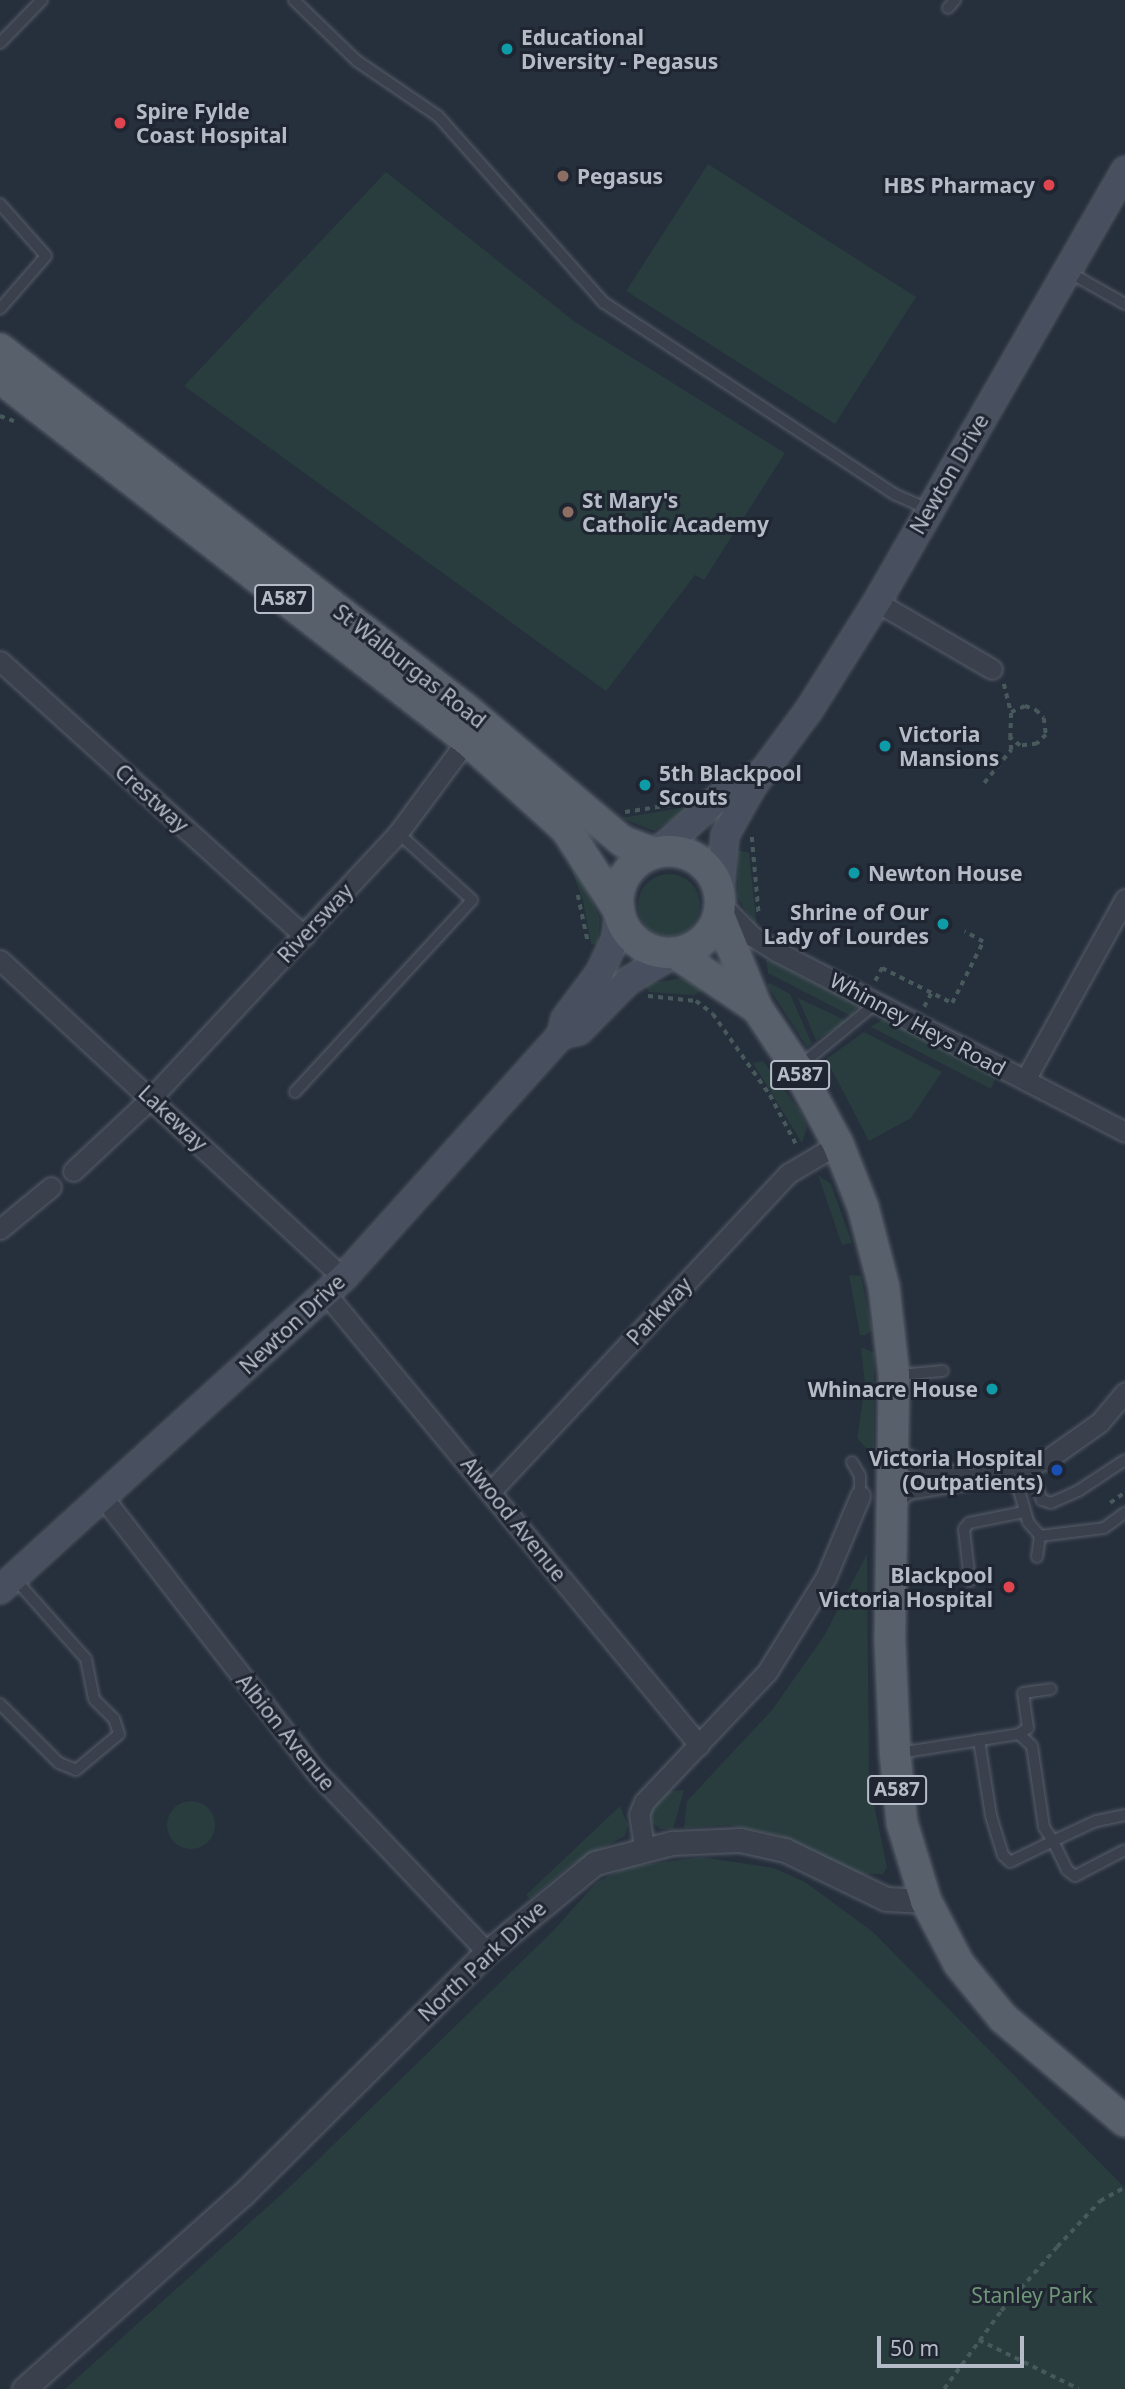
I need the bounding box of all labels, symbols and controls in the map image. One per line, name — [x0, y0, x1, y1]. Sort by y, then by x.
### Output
place label: Educational Diversity - Pegasus — [521, 24, 718, 74]
marker: Educational Diversity - Pegasus — [499, 41, 515, 57]
place label: Spire Fylde Coast Hospital — [136, 98, 288, 148]
marker: Spire Fylde Coast Hospital — [110, 113, 130, 133]
place label: Pegasus — [577, 163, 663, 189]
marker: Pegasus — [555, 168, 571, 184]
place label: HBS Pharmacy — [883, 172, 1035, 198]
marker: HBS Pharmacy — [1041, 177, 1057, 193]
street label: Newton Drive — [904, 409, 994, 539]
place label: St Mary's Catholic Academy — [582, 487, 769, 537]
marker: St Mary's Catholic Academy — [560, 504, 576, 520]
road number: A587 — [252, 584, 316, 614]
street label: St Walburgas Road — [329, 599, 491, 733]
place label: Victoria Mansions — [899, 721, 999, 771]
marker: Victoria Mansions — [877, 738, 893, 754]
street label: Crestway — [110, 759, 194, 837]
place label: 5th Blackpool Scouts — [659, 760, 802, 810]
marker: 5th Blackpool Scouts — [637, 777, 653, 793]
place label: Newton House — [868, 860, 1022, 886]
marker: Newton House — [846, 865, 862, 881]
street label: Riversway — [272, 878, 358, 968]
place label: Shrine of Our Lady of Lourdes — [763, 899, 929, 949]
marker: Shrine of Our Lady of Lourdes — [935, 916, 951, 932]
street label: Whinney Heys Road — [826, 967, 1010, 1081]
road number: A587 — [768, 1060, 832, 1091]
street label: Lakeway — [134, 1080, 212, 1156]
street label: Newton Drive — [234, 1269, 350, 1379]
street label: Parkway — [621, 1272, 697, 1350]
place label: Whinacre House — [808, 1376, 978, 1402]
marker: Whinacre House — [984, 1381, 1000, 1397]
place label: Victoria Hospital (Outpatients) — [869, 1445, 1043, 1495]
street label: Alwood Avenue — [456, 1452, 572, 1586]
marker: Victoria Hospital (Outpatients) — [1049, 1462, 1065, 1478]
place label: Blackpool Victoria Hospital — [819, 1562, 993, 1612]
marker: Blackpool Victoria Hospital — [999, 1577, 1019, 1597]
street label: Albion Avenue — [232, 1669, 340, 1795]
road number: A587 — [866, 1774, 928, 1806]
street label: North Park Drive — [413, 1895, 551, 2027]
park label: Stanley Park — [971, 2282, 1093, 2308]
scale bar — [880, 2322, 1027, 2366]
text: 50 m — [890, 2334, 939, 2362]

